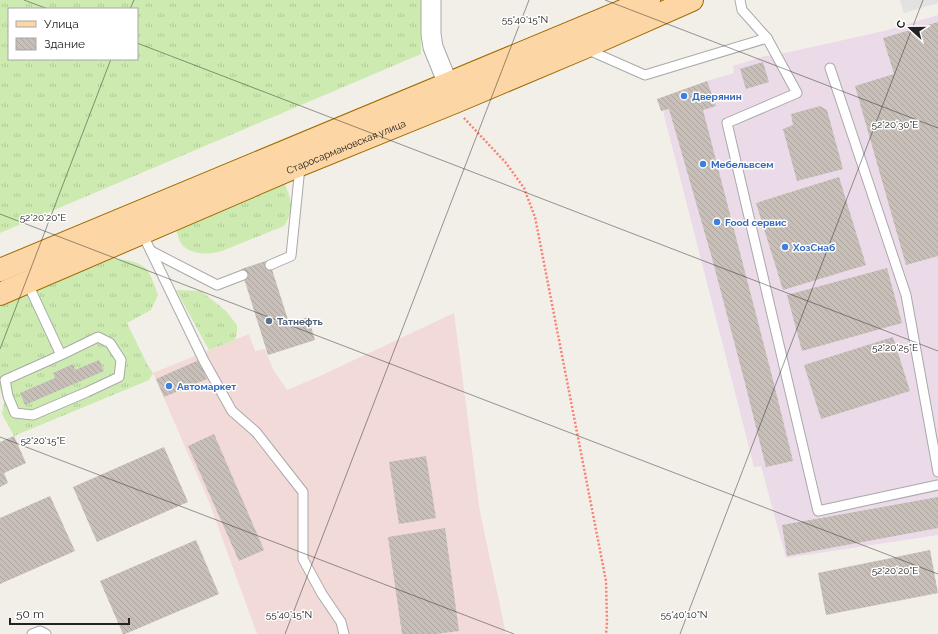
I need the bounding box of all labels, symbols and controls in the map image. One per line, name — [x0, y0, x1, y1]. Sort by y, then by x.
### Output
legend — [8, 8, 138, 60]
north arrow — [890, 8, 930, 48]
text: 55°40'15"N — [502, 14, 548, 25]
text: Улица — [44, 17, 79, 31]
text: С — [894, 18, 909, 30]
text: Здание — [44, 37, 85, 51]
marker: Дверянин — [679, 91, 689, 101]
place label: Дверянин — [692, 91, 742, 102]
street label: Старосармановская улица — [285, 117, 407, 176]
text: 52°20'30"E — [872, 119, 918, 130]
marker: Мебельвсем — [698, 159, 708, 169]
place label: Мебельвсем — [711, 159, 774, 170]
text: 52°20'20"E — [20, 212, 66, 223]
marker: Food сервис — [712, 217, 722, 227]
place label: Food сервис — [725, 217, 787, 228]
marker: ХозCнаб — [780, 242, 790, 252]
place label: ХозCнаб — [792, 242, 835, 253]
marker: Татнефть — [264, 316, 274, 326]
place label: Татнефть — [277, 316, 323, 327]
text: 52°20'25"E — [872, 342, 918, 353]
marker: Автомаркет — [164, 381, 174, 391]
place label: Автомаркет — [177, 381, 236, 392]
text: 52°20'15"E — [20, 435, 66, 446]
text: 52°20'20"E — [872, 565, 918, 576]
scale bar — [10, 600, 129, 626]
text: 50 m — [16, 607, 44, 621]
text: 55°40'15"N — [266, 609, 312, 620]
text: 55°40'10"N — [660, 609, 708, 620]

